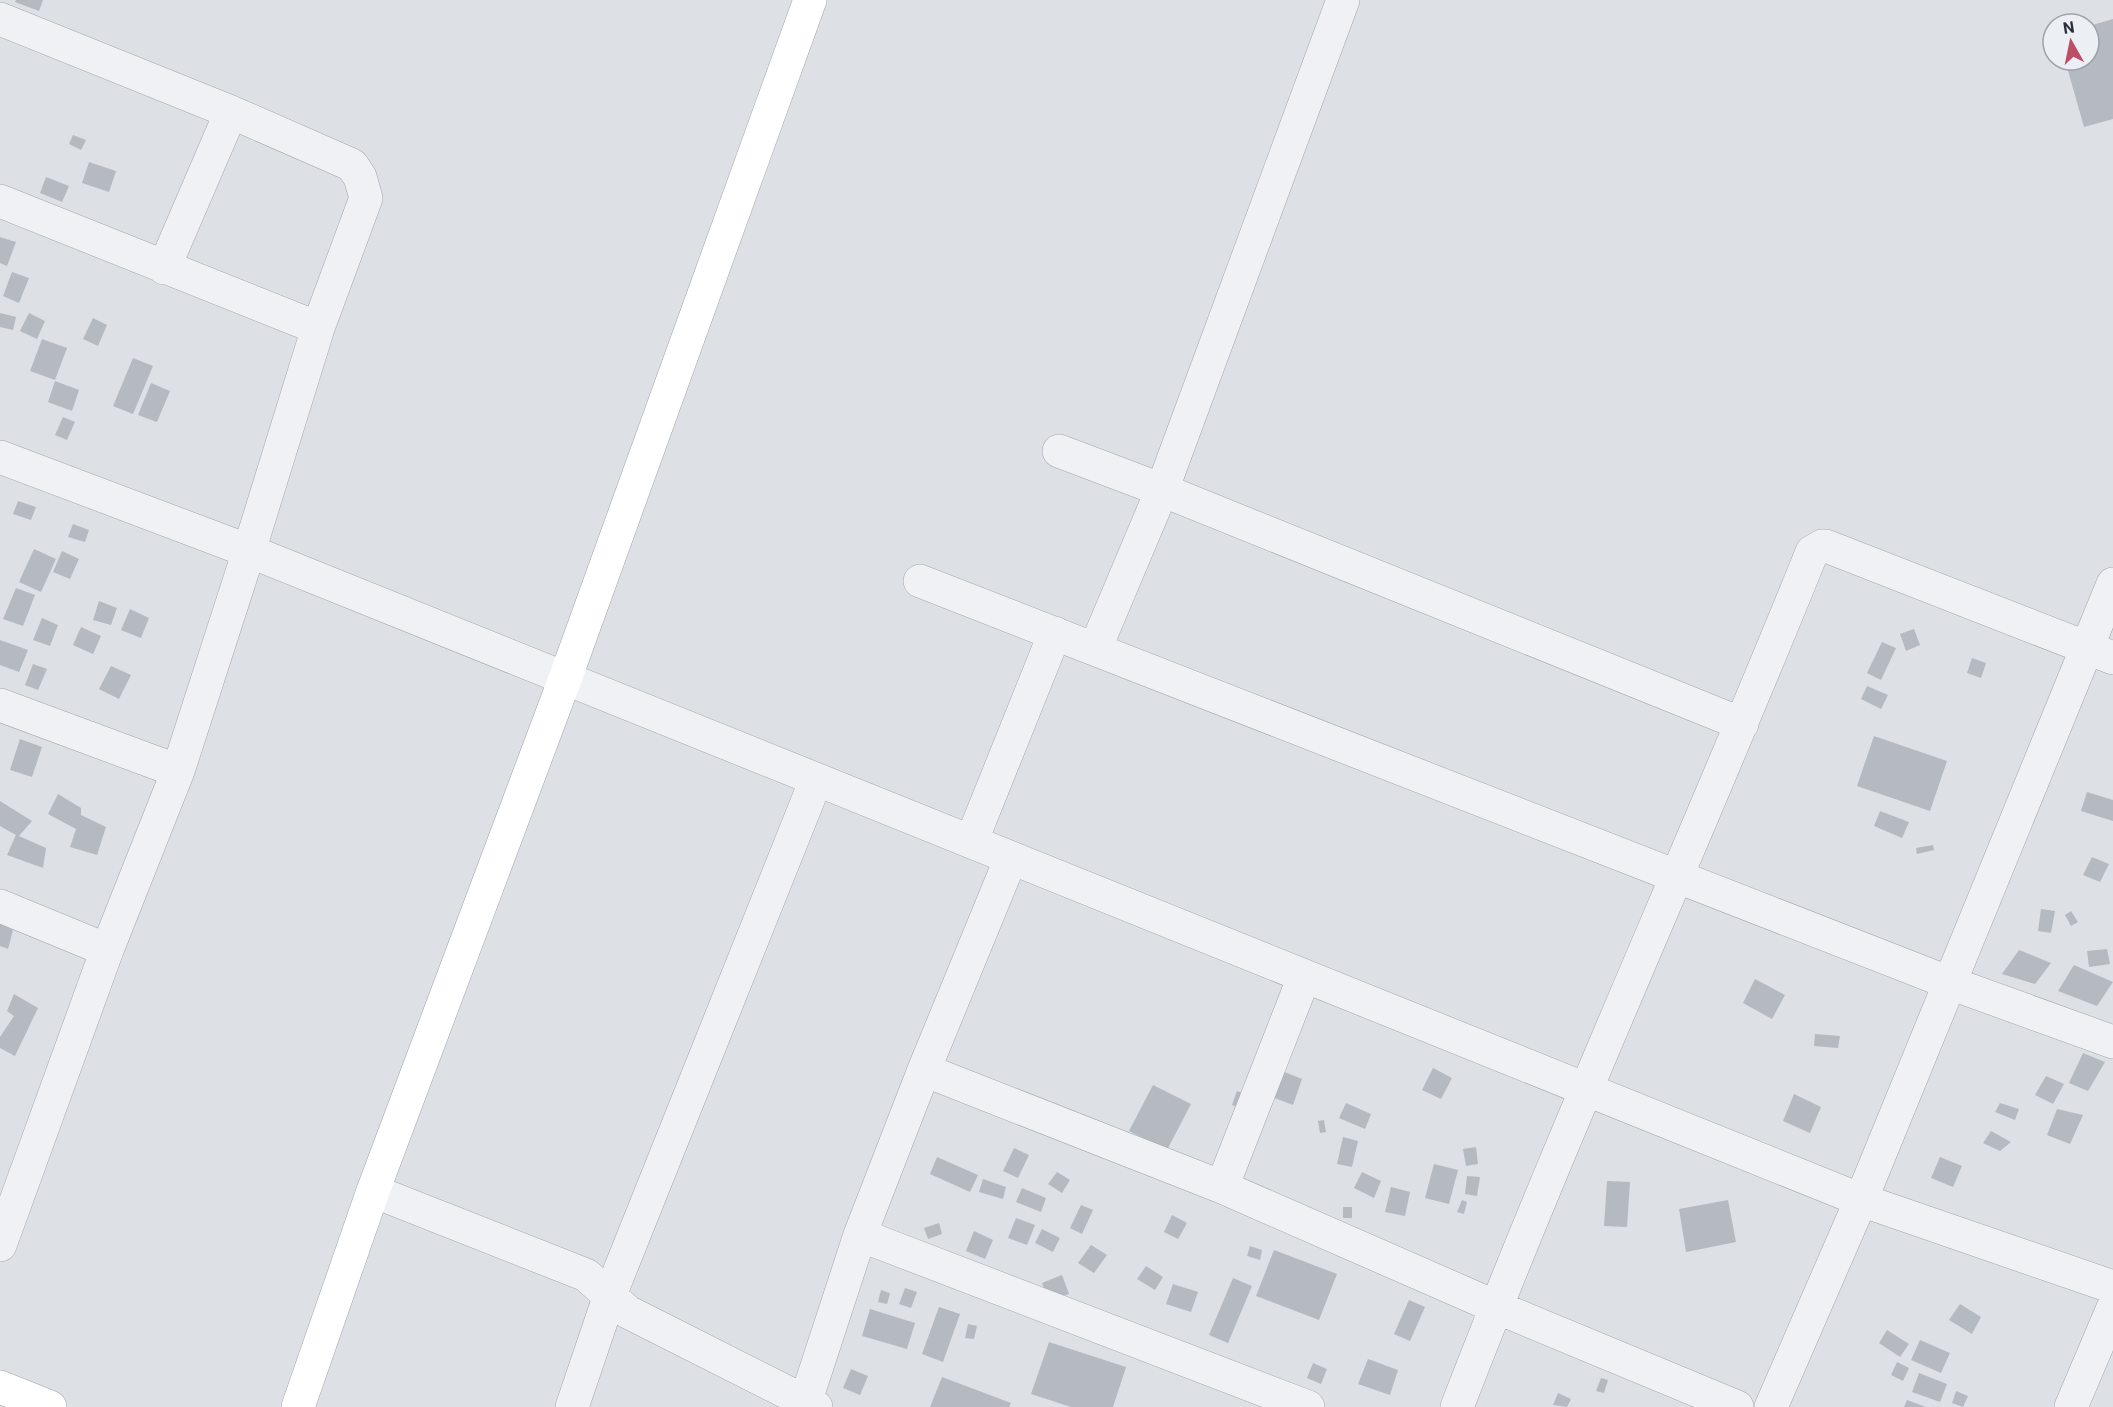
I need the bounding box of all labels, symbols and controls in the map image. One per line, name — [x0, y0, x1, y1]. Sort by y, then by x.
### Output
north arrow — [2041, 12, 2101, 72]
text: N — [2062, 17, 2076, 38]

